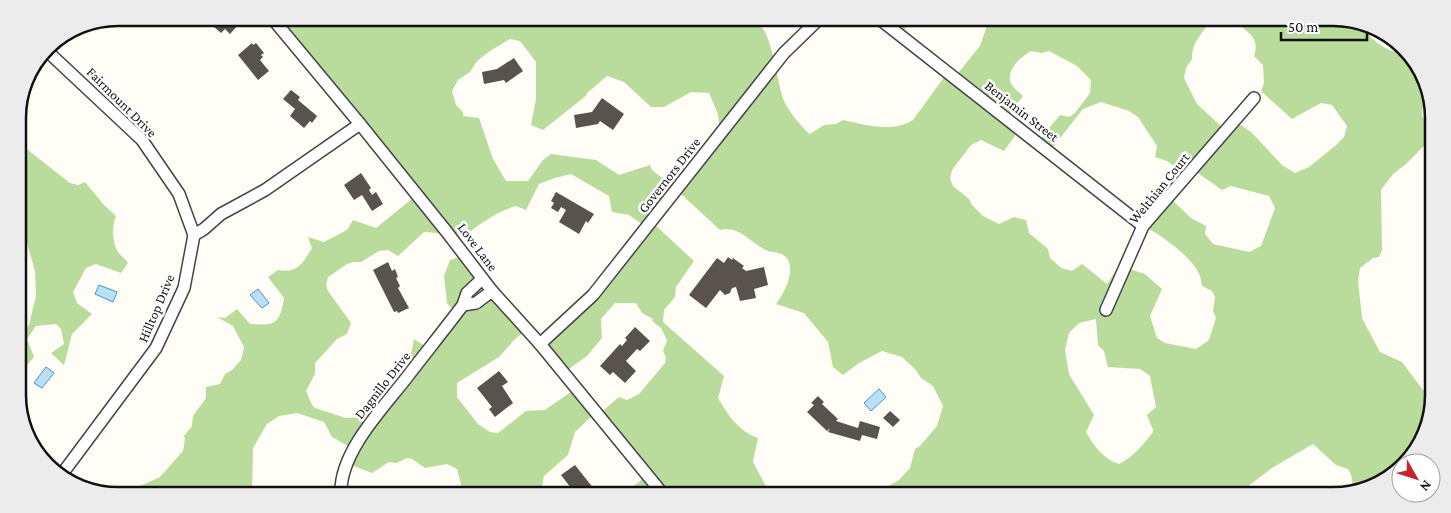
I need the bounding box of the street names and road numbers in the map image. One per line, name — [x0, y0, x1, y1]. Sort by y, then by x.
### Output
street label: Fairmount Drive — [84, 64, 160, 140]
street label: Benjamin Street — [981, 77, 1062, 146]
street label: Governors Drive — [635, 134, 703, 216]
street label: Welthian Court — [1125, 149, 1193, 227]
street label: Love Lane — [455, 220, 501, 274]
street label: Hilltop Drive — [135, 272, 177, 344]
street label: Dagnillo Drive — [351, 348, 413, 422]

